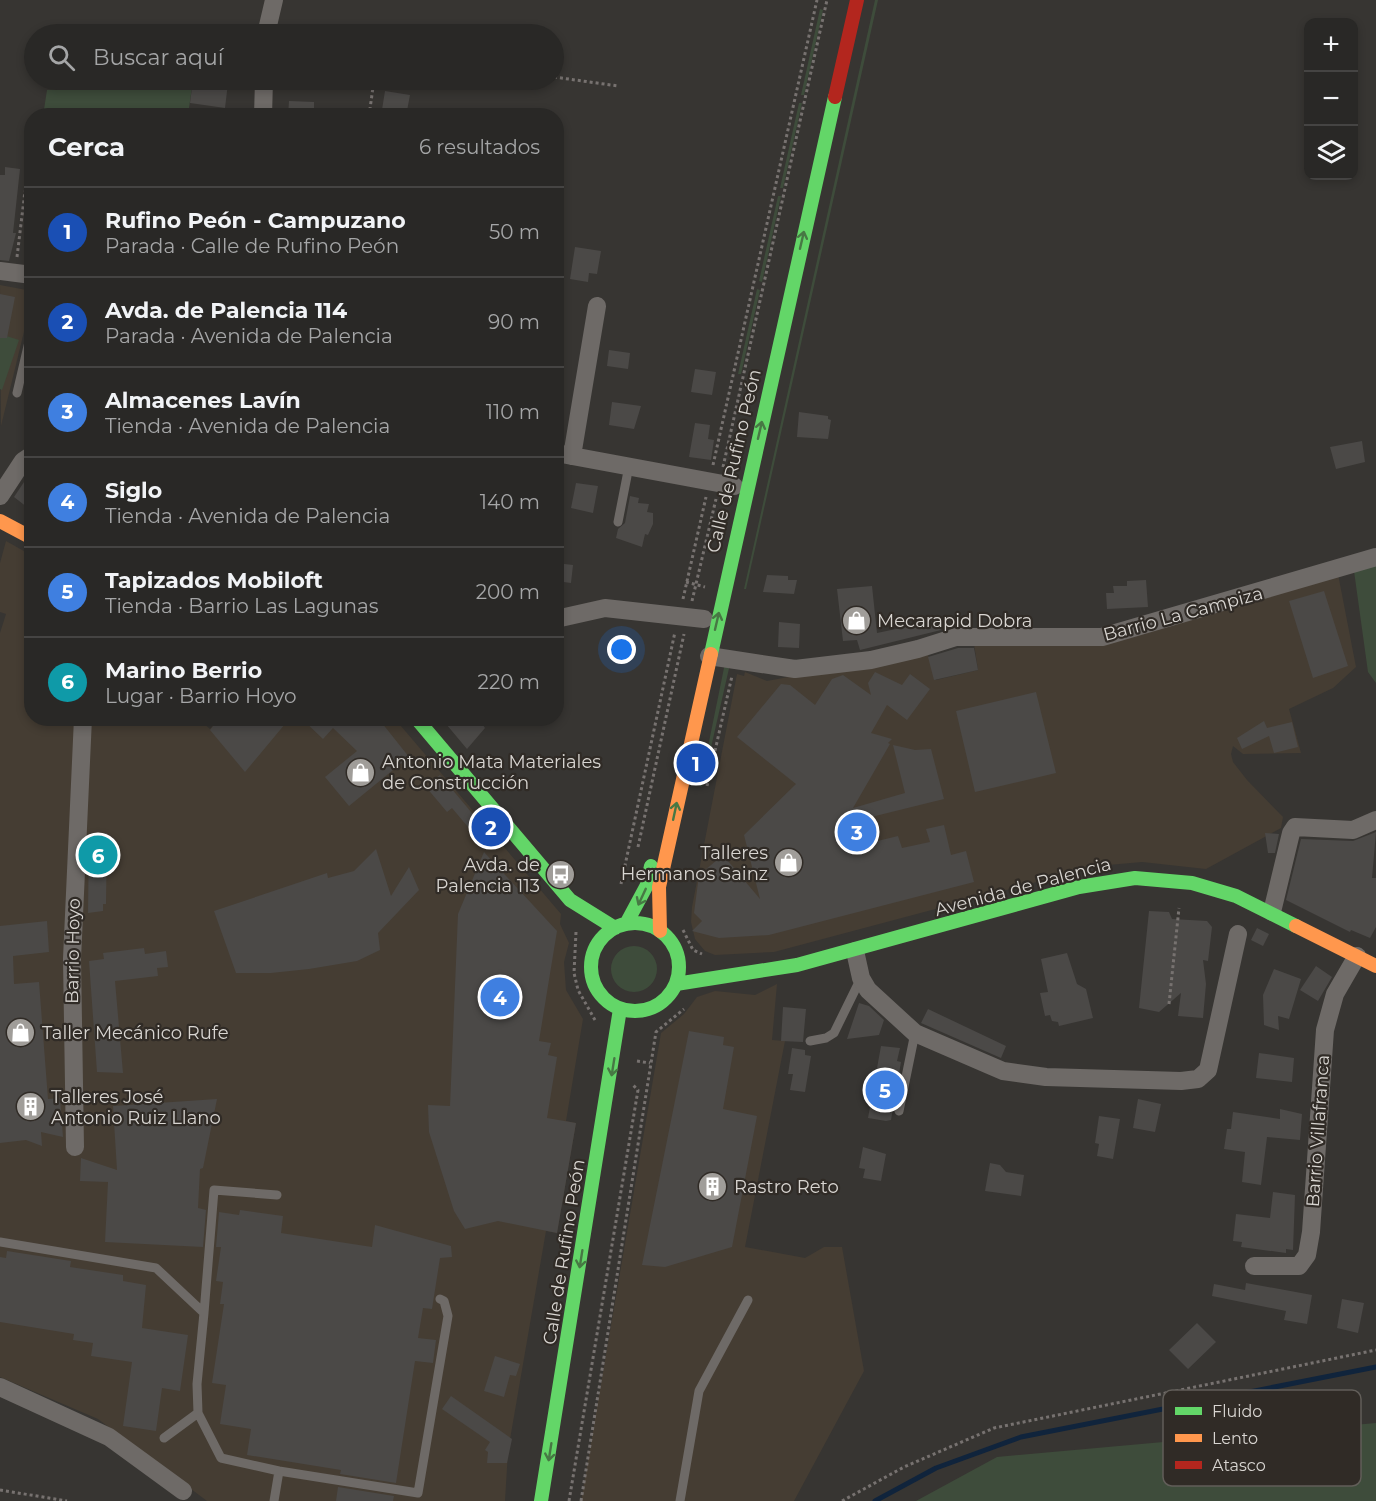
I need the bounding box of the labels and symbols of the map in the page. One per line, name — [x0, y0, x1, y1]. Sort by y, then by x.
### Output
one-way arrow — [797, 231, 809, 250]
street label: Calle de Rufino Peón — [702, 367, 766, 555]
one-way arrow — [754, 421, 766, 440]
street label: Barrio La Campiza — [1101, 582, 1265, 646]
shop icon: Mecarapid Dobra — [840, 605, 872, 637]
place label: Mecarapid Dobra — [877, 610, 1032, 632]
one-way arrow — [711, 611, 723, 630]
your location — [607, 635, 636, 664]
pin: 1 — [676, 740, 716, 786]
place label: Antonio Mata Materiales de Construcción — [382, 751, 601, 794]
shop icon: Antonio Mata Materiales de Construcción — [345, 756, 377, 788]
one-way arrow — [670, 802, 681, 821]
pin: 2 — [472, 804, 510, 850]
pin: 3 — [838, 810, 876, 854]
pin: 6 — [78, 832, 118, 878]
place label: Talleres Hermanos Sainz — [621, 842, 768, 885]
shop icon: Talleres Hermanos Sainz — [773, 847, 805, 879]
street label: Avenida de Palencia — [932, 853, 1114, 921]
place label: Avda. de Palencia 113 — [436, 854, 540, 897]
bus stop icon: Avda. de Palencia 113 — [545, 859, 577, 891]
one-way arrow — [635, 888, 647, 906]
street label: Barrio Hoyo — [61, 898, 85, 1004]
pin: 4 — [480, 974, 520, 1020]
shop icon: Taller Mecánico Rufe — [5, 1017, 37, 1049]
place label: Taller Mecánico Rufe — [42, 1022, 229, 1044]
street label: Barrio Villafranca — [1302, 1054, 1334, 1208]
one-way arrow — [607, 1056, 618, 1076]
pin: 5 — [866, 1068, 904, 1112]
place label: Talleres José Antonio Ruiz Llano — [51, 1086, 221, 1129]
building icon: Talleres José Antonio Ruiz Llano — [14, 1091, 46, 1123]
street label: Calle de Rufino Peón — [538, 1158, 590, 1346]
building icon: Rastro Reto — [697, 1171, 729, 1203]
place label: Rastro Reto — [734, 1176, 839, 1198]
one-way arrow — [576, 1249, 587, 1269]
legend — [1163, 1390, 1361, 1486]
text: Fluido — [1212, 1402, 1262, 1421]
text: Lento — [1212, 1429, 1258, 1448]
one-way arrow — [544, 1441, 555, 1461]
text: Atasco — [1212, 1456, 1266, 1475]

